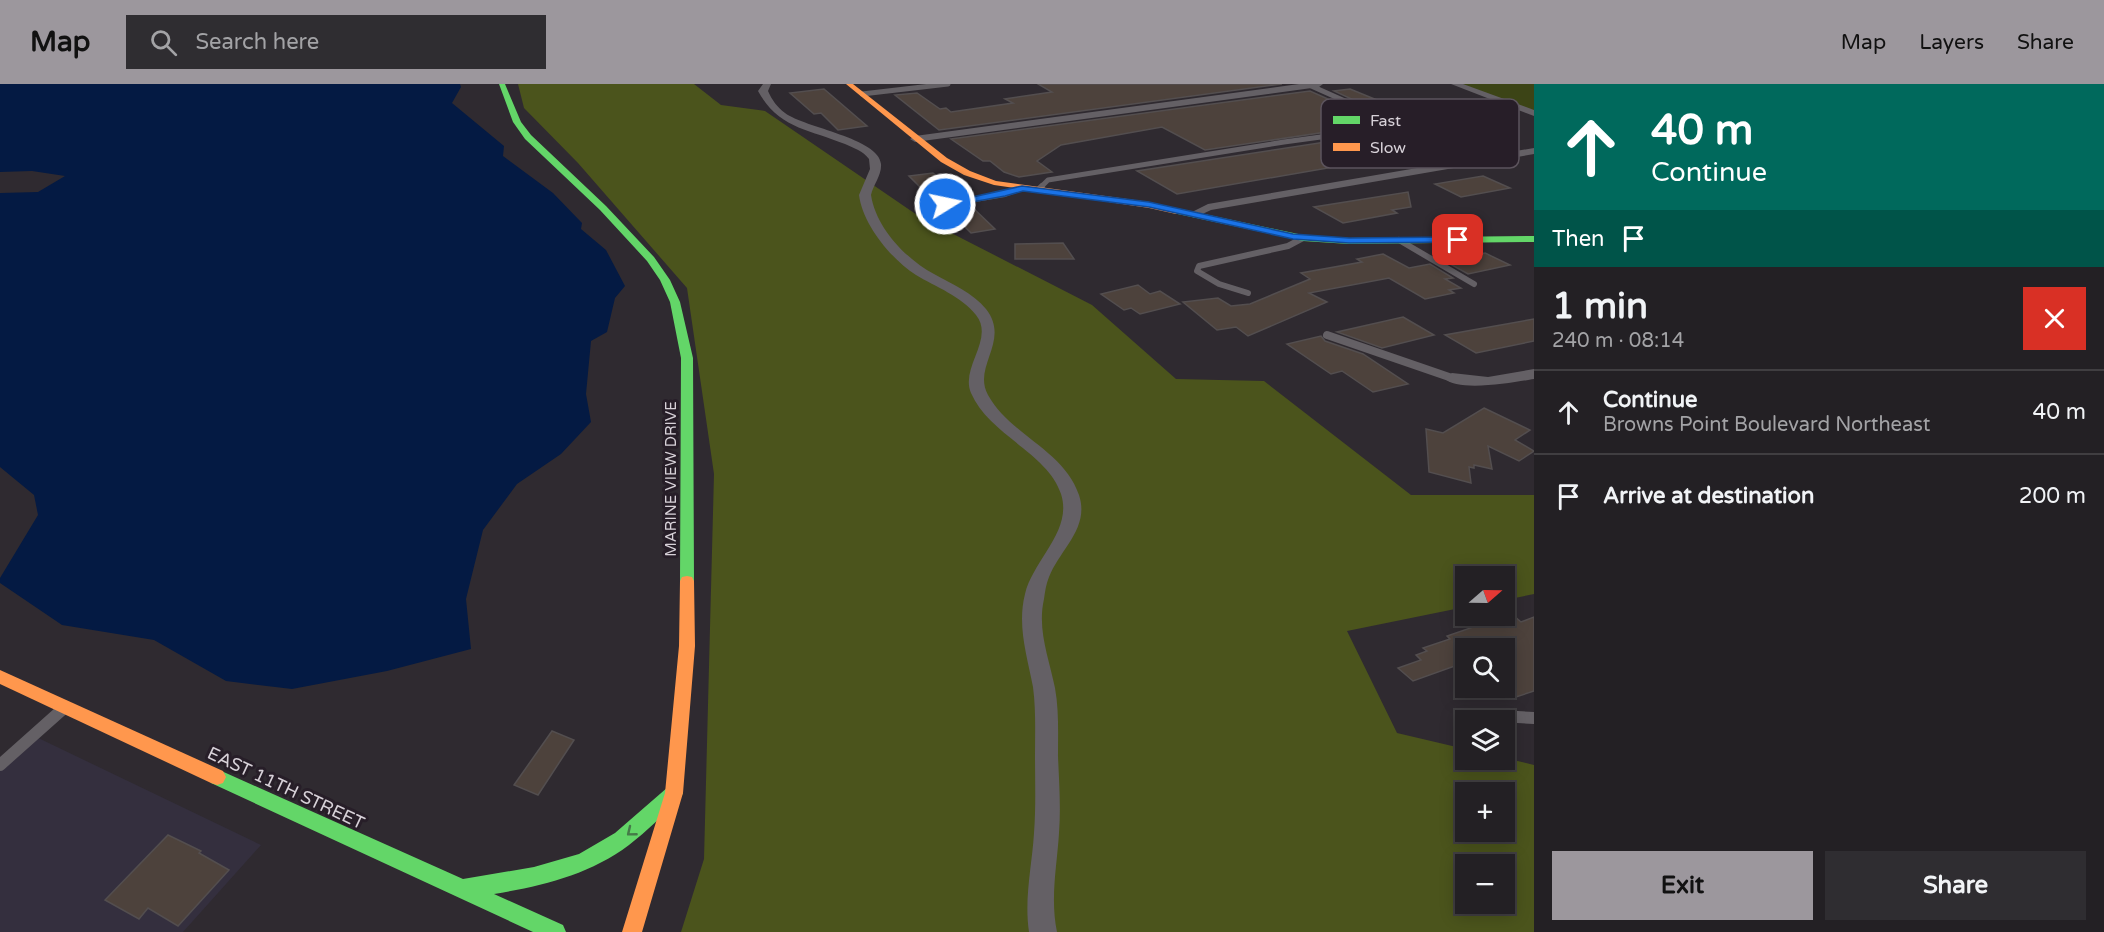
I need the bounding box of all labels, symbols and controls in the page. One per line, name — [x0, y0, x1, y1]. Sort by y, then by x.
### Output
search box — [126, 15, 546, 69]
text: Map — [30, 25, 90, 59]
icon: search — [147, 26, 180, 59]
text: Search here — [195, 29, 319, 55]
text: Map — [1841, 30, 1886, 55]
text: Layers — [1919, 30, 1984, 55]
text: Share — [2017, 30, 2074, 55]
legend — [1321, 99, 1519, 168]
text: 40 m — [1651, 105, 1753, 156]
icon: ahead — [1552, 108, 1630, 186]
text: Fast — [1370, 111, 1401, 131]
text: Slow — [1370, 138, 1406, 158]
text: Continue — [1651, 156, 1767, 189]
position arrow — [913, 172, 977, 236]
pin — [1432, 214, 1483, 265]
icon: arrive — [1617, 222, 1650, 255]
icon: arrive — [1441, 223, 1474, 256]
text: Then — [1552, 226, 1605, 252]
text: 1 min — [1552, 285, 1648, 328]
button: close — [2023, 287, 2086, 350]
text: 240 m · 08:14 — [1552, 329, 1684, 353]
text: Continue — [1603, 387, 1698, 413]
icon: ahead — [1552, 396, 1585, 429]
text: 40 m — [2032, 399, 2086, 425]
street label: MARINE VIEW DRIVE — [662, 401, 680, 557]
text: Browns Point Boulevard Northeast — [1603, 413, 1930, 437]
icon: arrive — [1552, 480, 1585, 513]
text: Arrive at destination — [1603, 483, 1814, 509]
text: 200 m — [2019, 483, 2086, 509]
north arrow — [1455, 566, 1515, 626]
map controls — [1455, 566, 1515, 914]
button: search — [1455, 638, 1515, 698]
button: layers — [1455, 710, 1515, 770]
street label: EAST 11TH STREET — [204, 742, 368, 834]
button: + — [1455, 782, 1515, 842]
one-way arrow — [627, 825, 638, 836]
button: Exit — [1552, 851, 1813, 920]
button: Share — [1825, 851, 2086, 920]
button: − — [1455, 854, 1515, 914]

